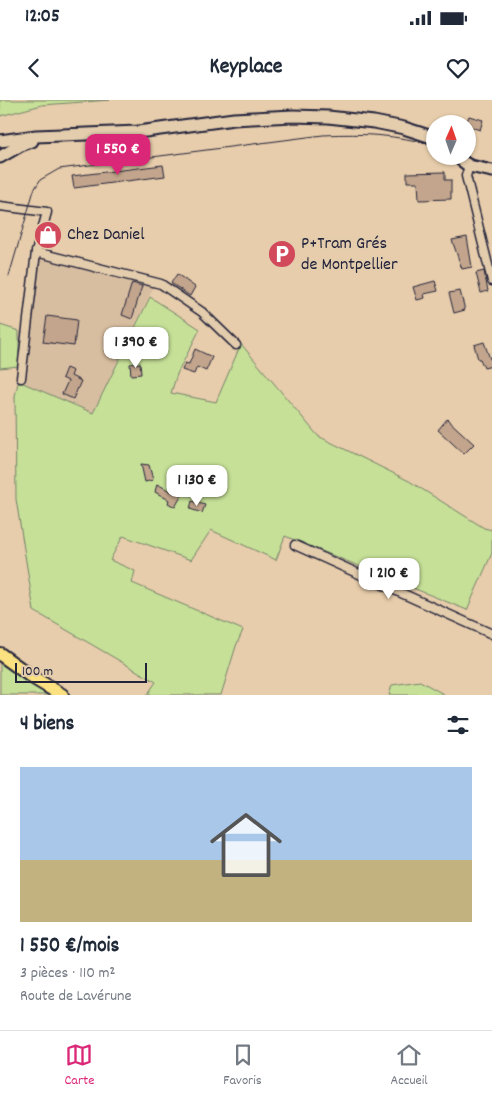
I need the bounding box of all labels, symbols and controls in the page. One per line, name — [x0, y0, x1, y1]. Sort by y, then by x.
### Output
text: 12:05 — [25, 4, 60, 31]
text: Keyplace — [210, 52, 282, 83]
icon: back — [20, 54, 48, 82]
icon: heart — [444, 54, 472, 82]
north arrow — [426, 115, 476, 165]
map controls — [426, 115, 476, 165]
pin: 1 550 € — [72, 134, 164, 176]
text: 1 550 € — [96, 138, 140, 161]
shop icon: Chez Daniel — [33, 220, 63, 250]
place label: Chez Daniel — [67, 223, 145, 248]
place label: P+Tram Grés de Montpellier — [301, 232, 398, 278]
parking icon: P+Tram Grés de Montpellier — [267, 239, 297, 269]
pin: 1 390 € — [90, 326, 182, 369]
text: 1 390 € — [115, 331, 157, 354]
pin: 1 130 € — [151, 464, 243, 507]
text: 1 130 € — [177, 469, 217, 492]
pin: 1 210 € — [343, 558, 435, 600]
text: 1 210 € — [370, 562, 408, 585]
scale bar — [15, 660, 148, 683]
text: 100 m — [22, 662, 53, 682]
text: 4 biens — [20, 710, 74, 740]
icon: filters — [444, 711, 472, 739]
icon: home — [201, 800, 291, 890]
text: 1 550 €/mois — [20, 932, 119, 962]
text: 3 pièces · 110 m² — [20, 962, 115, 985]
text: Route de Lavérune — [20, 985, 132, 1008]
tab: Carte — [64, 1041, 94, 1091]
tab: Favoris — [223, 1041, 262, 1091]
tab: Accueil — [391, 1041, 428, 1091]

